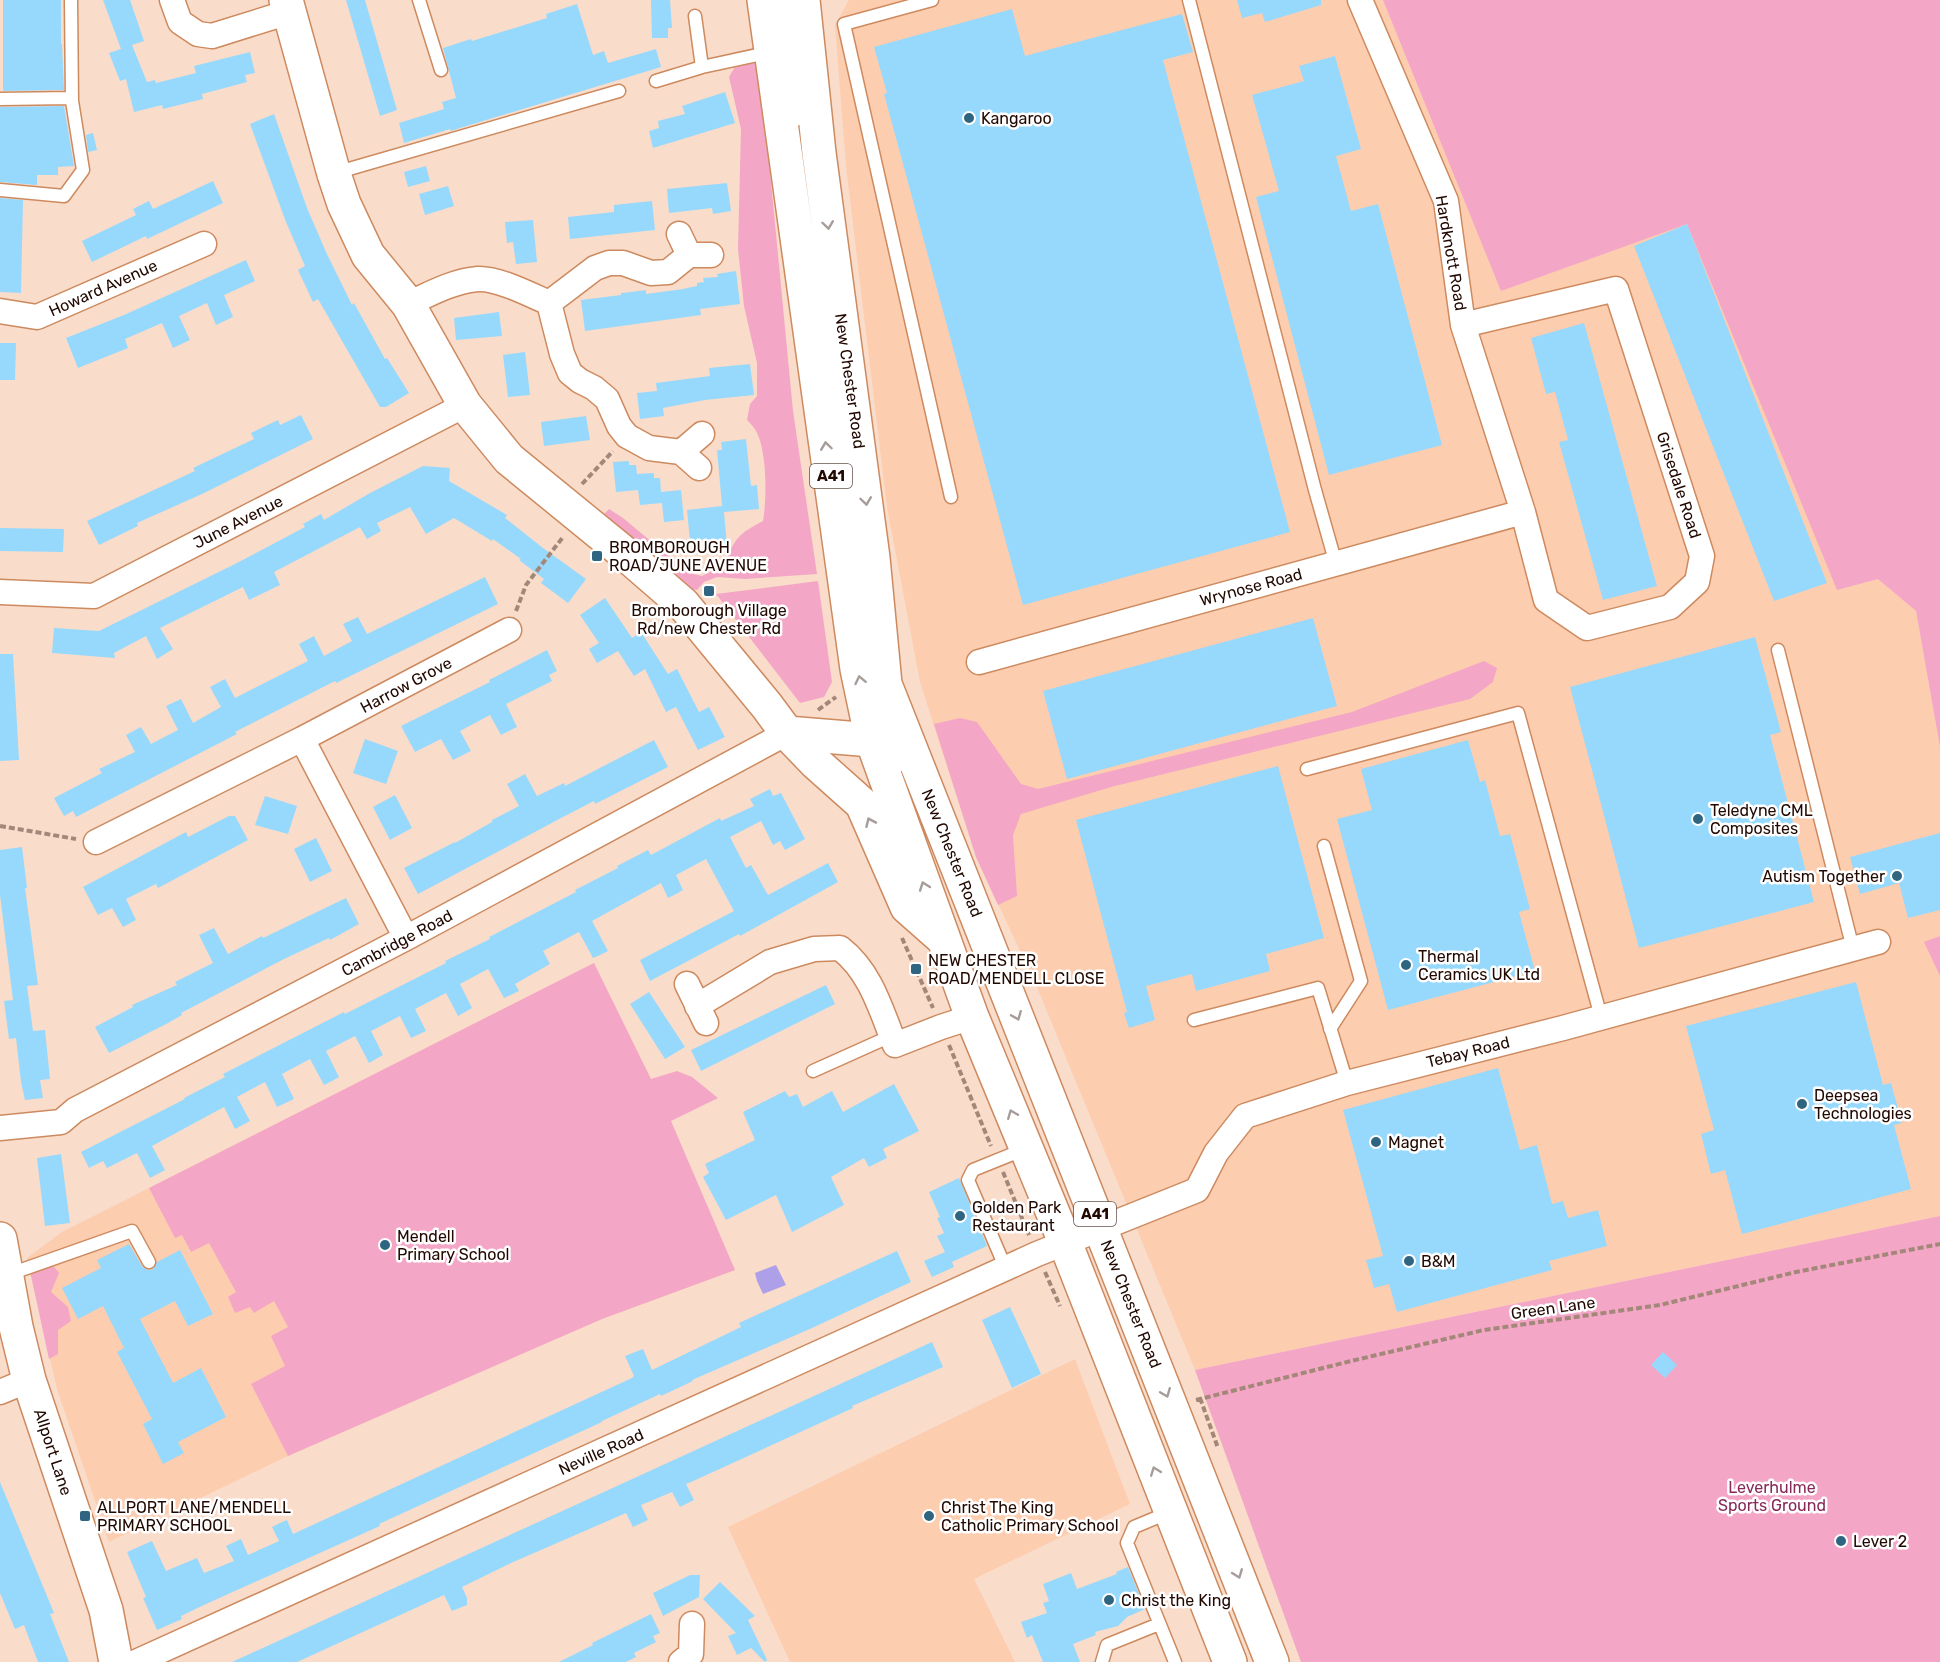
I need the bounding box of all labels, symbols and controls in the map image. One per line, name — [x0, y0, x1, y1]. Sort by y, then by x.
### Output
place label: Kangaroo — [981, 109, 1052, 128]
marker: Kangaroo — [962, 111, 976, 125]
street label: Hardknott Road — [1431, 194, 1471, 312]
one-way arrow — [822, 220, 834, 230]
street label: Howard Avenue — [46, 256, 160, 320]
street label: New Chester Road — [831, 312, 869, 450]
street label: Grisedale Road — [1653, 429, 1705, 541]
one-way arrow — [821, 441, 833, 450]
road number: A41 — [810, 464, 852, 488]
street label: June Avenue — [190, 491, 286, 553]
one-way arrow — [859, 497, 871, 506]
place label: BROMBOROUGH ROAD/JUNE AVENUE — [609, 538, 767, 575]
marker: BROMBOROUGH ROAD/JUNE AVENUE — [590, 549, 604, 563]
street label: Wrynose Road — [1198, 564, 1304, 610]
marker: Bromborough Village Rd/new Chester Rd — [702, 584, 716, 598]
place label: Bromborough Village Rd/new Chester Rd — [631, 601, 787, 638]
street label: Harrow Grove — [357, 653, 455, 717]
one-way arrow — [854, 675, 867, 685]
street label: New Chester Road — [918, 786, 986, 920]
place label: Teledyne CML Composites — [1710, 801, 1813, 838]
marker: Teledyne CML Composites — [1691, 812, 1705, 826]
one-way arrow — [865, 818, 877, 829]
place label: Autism Together — [1762, 867, 1885, 886]
marker: Autism Together — [1890, 869, 1904, 883]
one-way arrow — [919, 881, 932, 892]
street label: Cambridge Road — [338, 906, 456, 980]
place label: Thermal Ceramics UK Ltd — [1418, 947, 1540, 984]
place label: NEW CHESTER ROAD/MENDELL CLOSE — [928, 951, 1105, 988]
marker: Thermal Ceramics UK Ltd — [1399, 958, 1413, 972]
marker: NEW CHESTER ROAD/MENDELL CLOSE — [909, 962, 923, 976]
one-way arrow — [1010, 1010, 1022, 1021]
street label: Tebay Road — [1424, 1032, 1512, 1072]
place label: Deepsea Technologies — [1814, 1086, 1912, 1123]
marker: Deepsea Technologies — [1795, 1097, 1809, 1111]
one-way arrow — [1007, 1110, 1019, 1121]
place label: Magnet — [1388, 1133, 1444, 1152]
marker: Magnet — [1369, 1135, 1383, 1149]
place label: Golden Park Restaurant — [972, 1198, 1062, 1235]
road number: A41 — [1074, 1202, 1116, 1226]
marker: Golden Park Restaurant — [953, 1209, 967, 1223]
place label: Mendell Primary School — [397, 1227, 509, 1264]
street label: New Chester Road — [1097, 1237, 1165, 1371]
marker: Mendell Primary School — [378, 1238, 392, 1252]
place label: B&M — [1421, 1252, 1456, 1271]
marker: B&M — [1402, 1254, 1416, 1268]
street label: Green Lane — [1510, 1293, 1596, 1323]
one-way arrow — [1159, 1386, 1171, 1397]
street label: Allport Lane — [30, 1406, 76, 1498]
street label: Neville Road — [556, 1425, 646, 1479]
one-way arrow — [1150, 1466, 1162, 1477]
park label: Leverhulme Sports Ground — [1718, 1478, 1826, 1515]
place label: ALLPORT LANE/MENDELL PRIMARY SCHOOL — [97, 1498, 291, 1535]
place label: Christ The King Catholic Primary School — [941, 1498, 1119, 1535]
marker: ALLPORT LANE/MENDELL PRIMARY SCHOOL — [78, 1509, 92, 1523]
marker: Christ The King Catholic Primary School — [922, 1509, 936, 1523]
place label: Lever 2 — [1853, 1532, 1907, 1551]
marker: Lever 2 — [1834, 1534, 1848, 1548]
one-way arrow — [1230, 1568, 1243, 1579]
place label: Christ the King — [1121, 1591, 1231, 1610]
marker: Christ the King — [1102, 1593, 1116, 1607]

